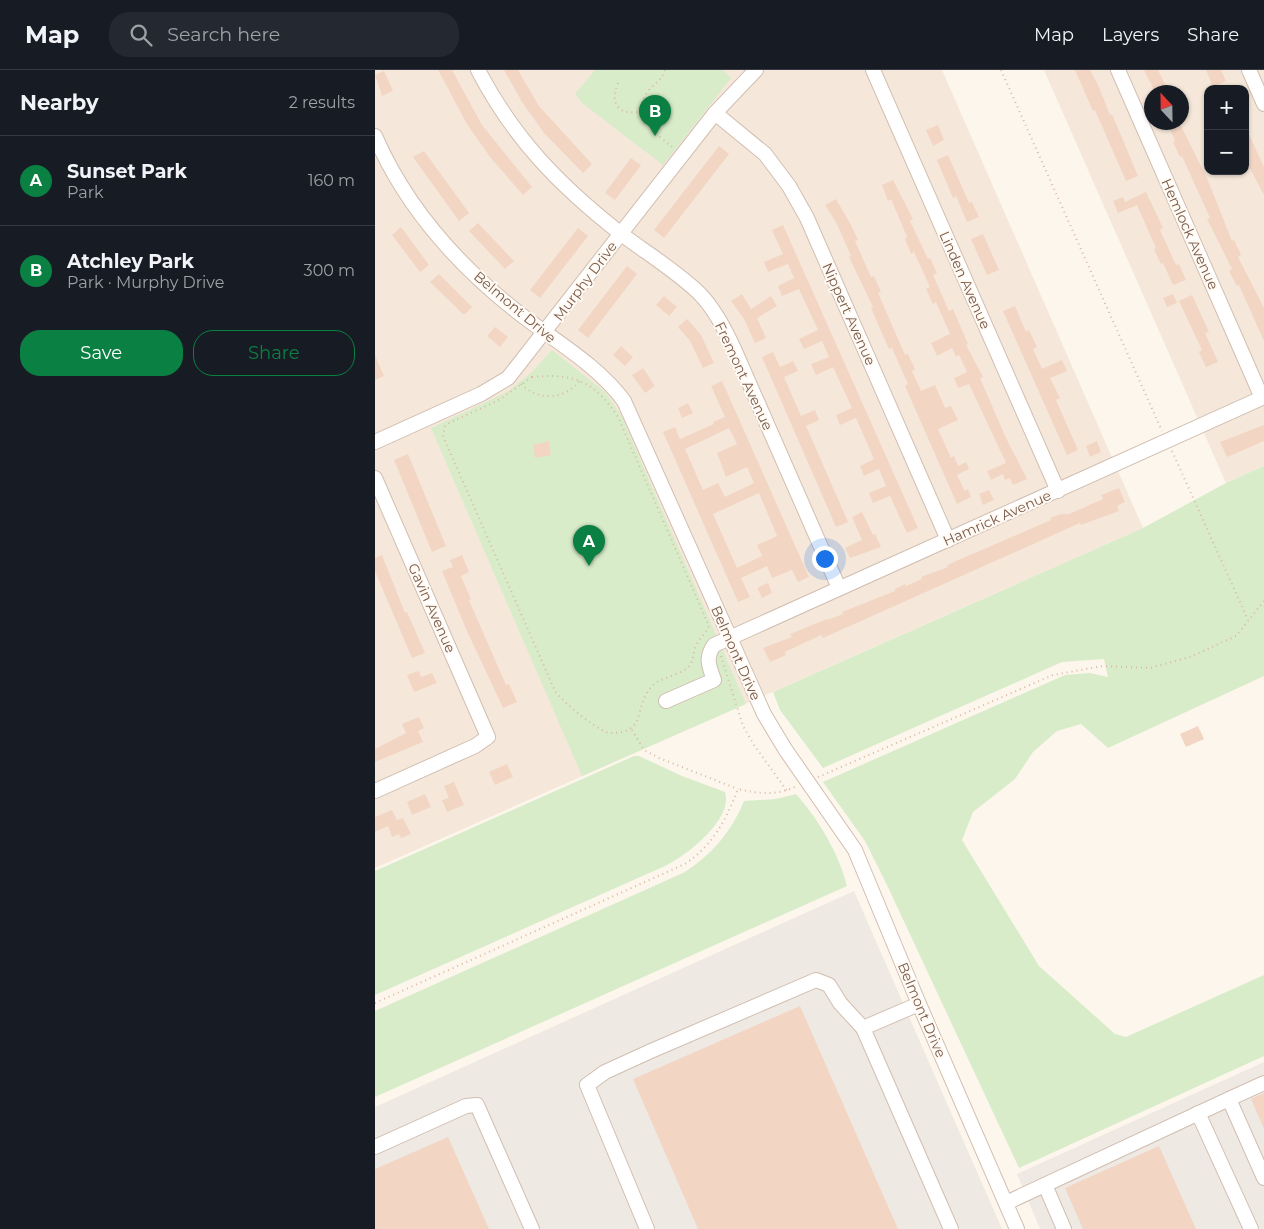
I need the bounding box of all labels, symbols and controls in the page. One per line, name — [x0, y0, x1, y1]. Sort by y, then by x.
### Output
search box — [109, 12, 459, 57]
text: Map — [25, 20, 79, 49]
icon: search — [127, 21, 155, 49]
text: Search here — [167, 23, 280, 46]
text: Map — [1034, 24, 1074, 46]
text: Layers — [1102, 24, 1159, 46]
text: Share — [1187, 24, 1239, 46]
north arrow — [1144, 85, 1189, 130]
map controls — [1204, 85, 1249, 175]
button: + — [1204, 85, 1249, 130]
text: Nearby — [20, 90, 99, 115]
text: 2 results — [289, 93, 355, 112]
pin: B — [639, 95, 671, 136]
button: − — [1204, 130, 1249, 175]
text: Sunset Park — [67, 160, 187, 183]
text: A — [30, 171, 42, 190]
text: 160 m — [308, 171, 355, 190]
street label: Hemlock Avenue — [1157, 176, 1223, 292]
text: Park — [67, 183, 104, 202]
street label: Linden Avenue — [935, 228, 995, 332]
street label: Murphy Drive — [549, 238, 621, 324]
text: Atchley Park — [67, 250, 194, 273]
street label: Nippert Avenue — [818, 260, 880, 368]
text: B — [30, 261, 42, 280]
text: 300 m — [304, 261, 355, 280]
street label: Belmont Drive — [470, 267, 560, 347]
text: Park · Murphy Drive — [67, 273, 224, 292]
street label: Fremont Avenue — [711, 319, 777, 433]
button: Save — [20, 330, 183, 376]
button: Share — [193, 330, 355, 376]
street label: Hamrick Avenue — [940, 486, 1054, 550]
pin: A — [573, 525, 605, 566]
your location — [812, 546, 838, 572]
street label: Gavin Avenue — [404, 560, 460, 656]
street label: Belmont Drive — [707, 603, 765, 703]
street label: Belmont Drive — [894, 960, 950, 1060]

